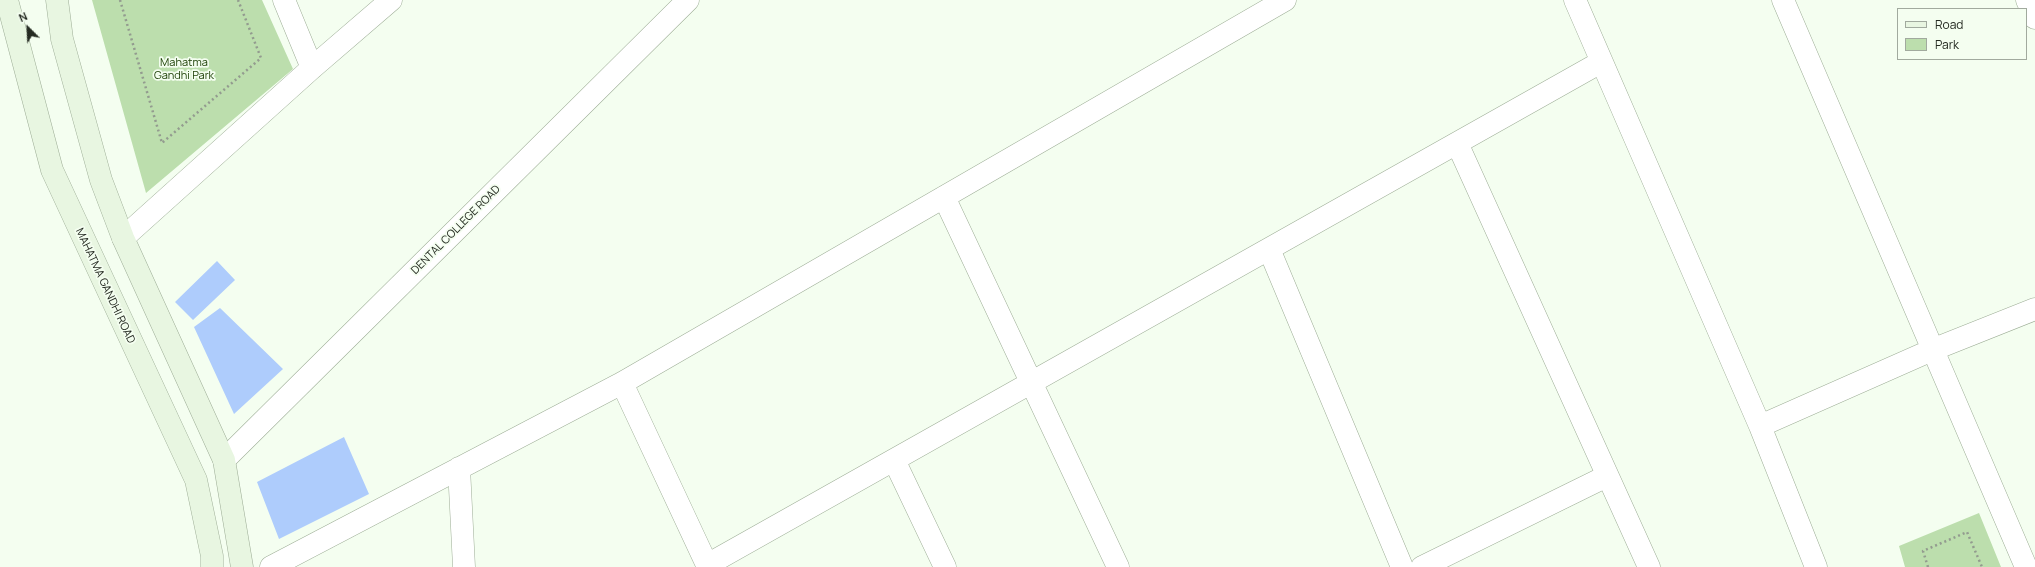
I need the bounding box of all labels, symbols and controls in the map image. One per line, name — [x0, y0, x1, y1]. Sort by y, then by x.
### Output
north arrow — [8, 8, 48, 48]
text: N — [16, 8, 30, 25]
legend — [1897, 8, 2027, 60]
text: Road — [1935, 16, 1963, 33]
text: Park — [1935, 36, 1959, 53]
park label: Mahatma Gandhi Park — [154, 56, 214, 82]
street label: DENTAL COLLEGE ROAD — [409, 183, 503, 277]
street label: MAHATMA GANDHI ROAD — [72, 226, 138, 346]

